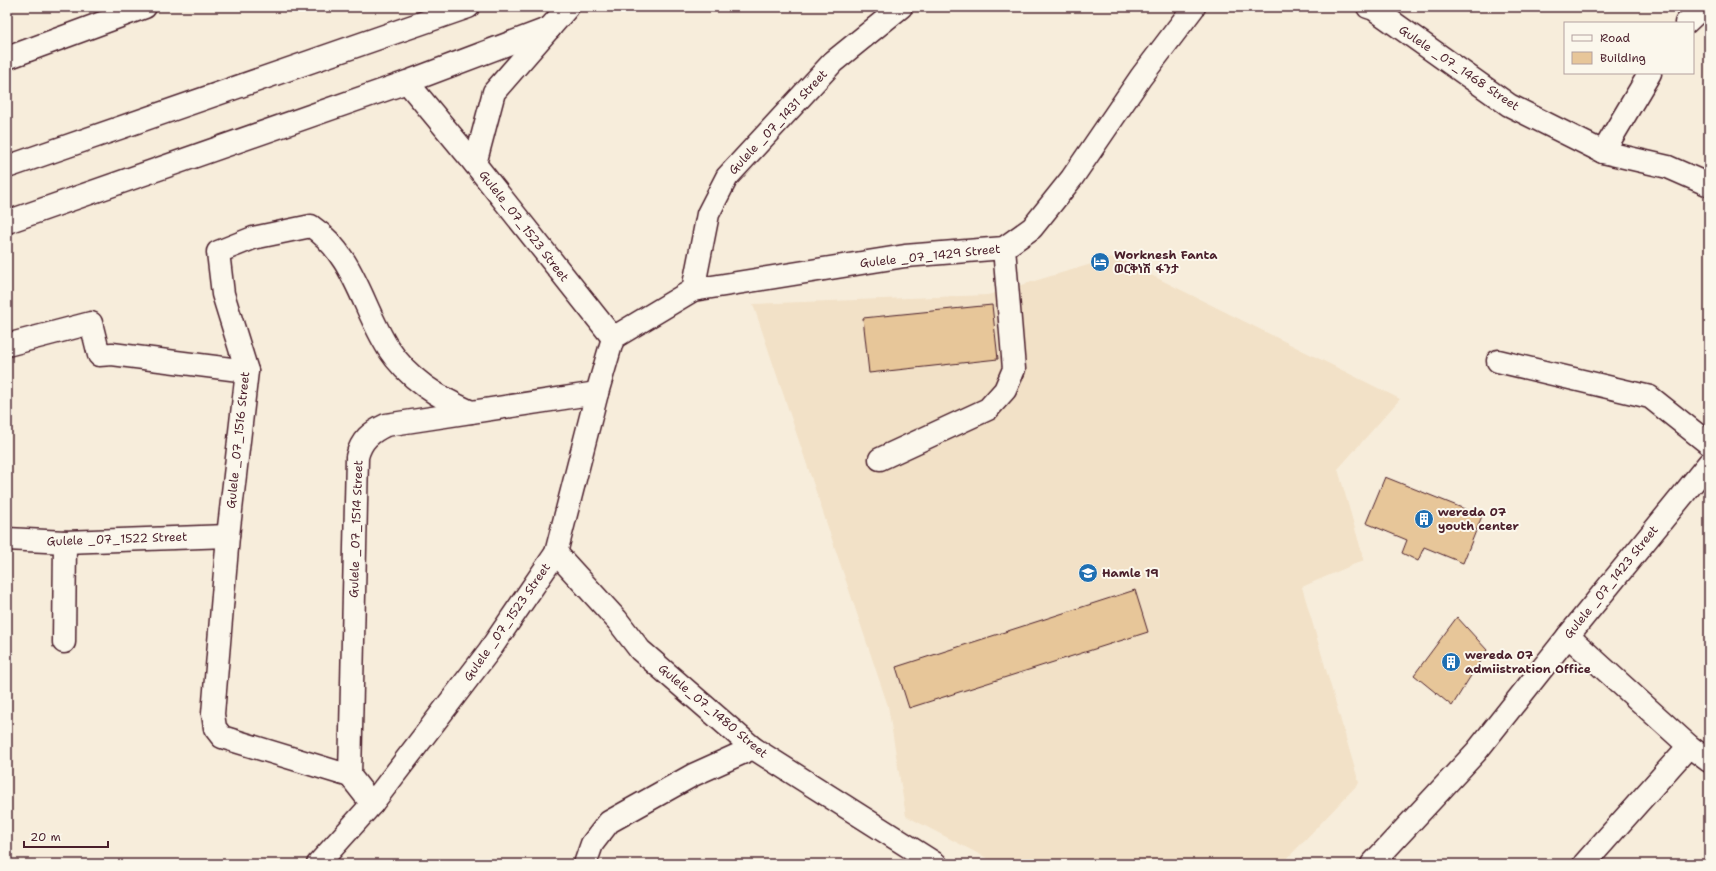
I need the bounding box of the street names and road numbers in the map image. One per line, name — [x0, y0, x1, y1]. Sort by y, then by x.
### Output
street label: Gulele _07_1468 Street — [1396, 22, 1522, 114]
street label: Gulele _07_1431 Street — [725, 66, 831, 178]
street label: Gulele_07_1523 Street — [476, 167, 572, 285]
street label: Gulele _07_1429 Street — [859, 241, 1001, 271]
street label: Gulele _07_1516 Street — [223, 371, 253, 509]
street label: Gulele _07_1514 Street — [346, 460, 366, 598]
street label: Gulele _07_1423 Street — [1560, 522, 1662, 642]
street label: Gulele _07_1522 Street — [46, 529, 188, 549]
street label: Gulele _07_1523 Street — [460, 560, 554, 684]
street label: Gulele_07_1480 Street — [655, 660, 771, 762]

